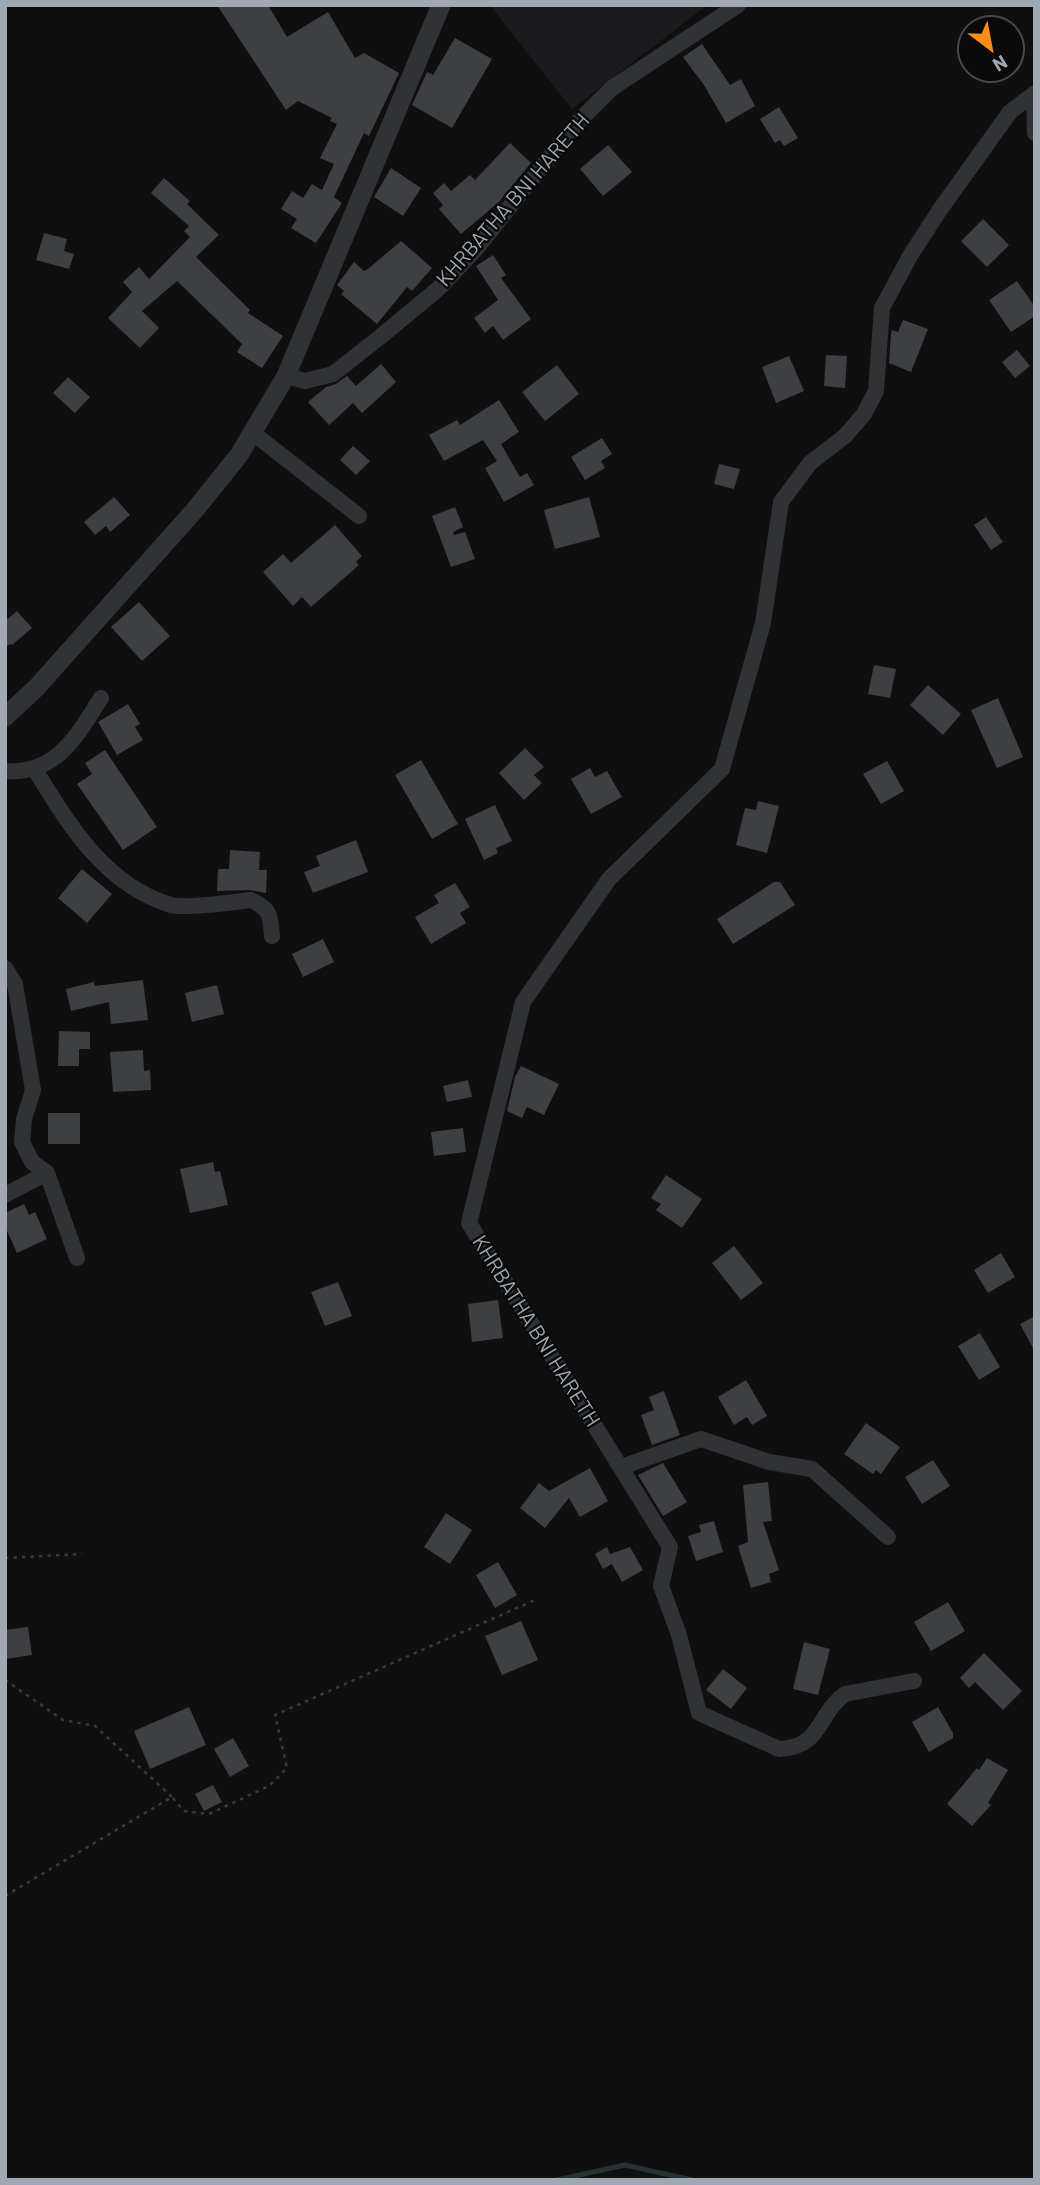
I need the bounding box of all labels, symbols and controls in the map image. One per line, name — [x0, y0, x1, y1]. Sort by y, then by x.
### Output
north arrow — [956, 14, 1026, 84]
text: N — [989, 51, 1012, 77]
street label: KHRBATHA BNI HARETH — [430, 107, 594, 291]
street label: KHRBATHA BNI HARETH — [468, 1230, 606, 1431]

